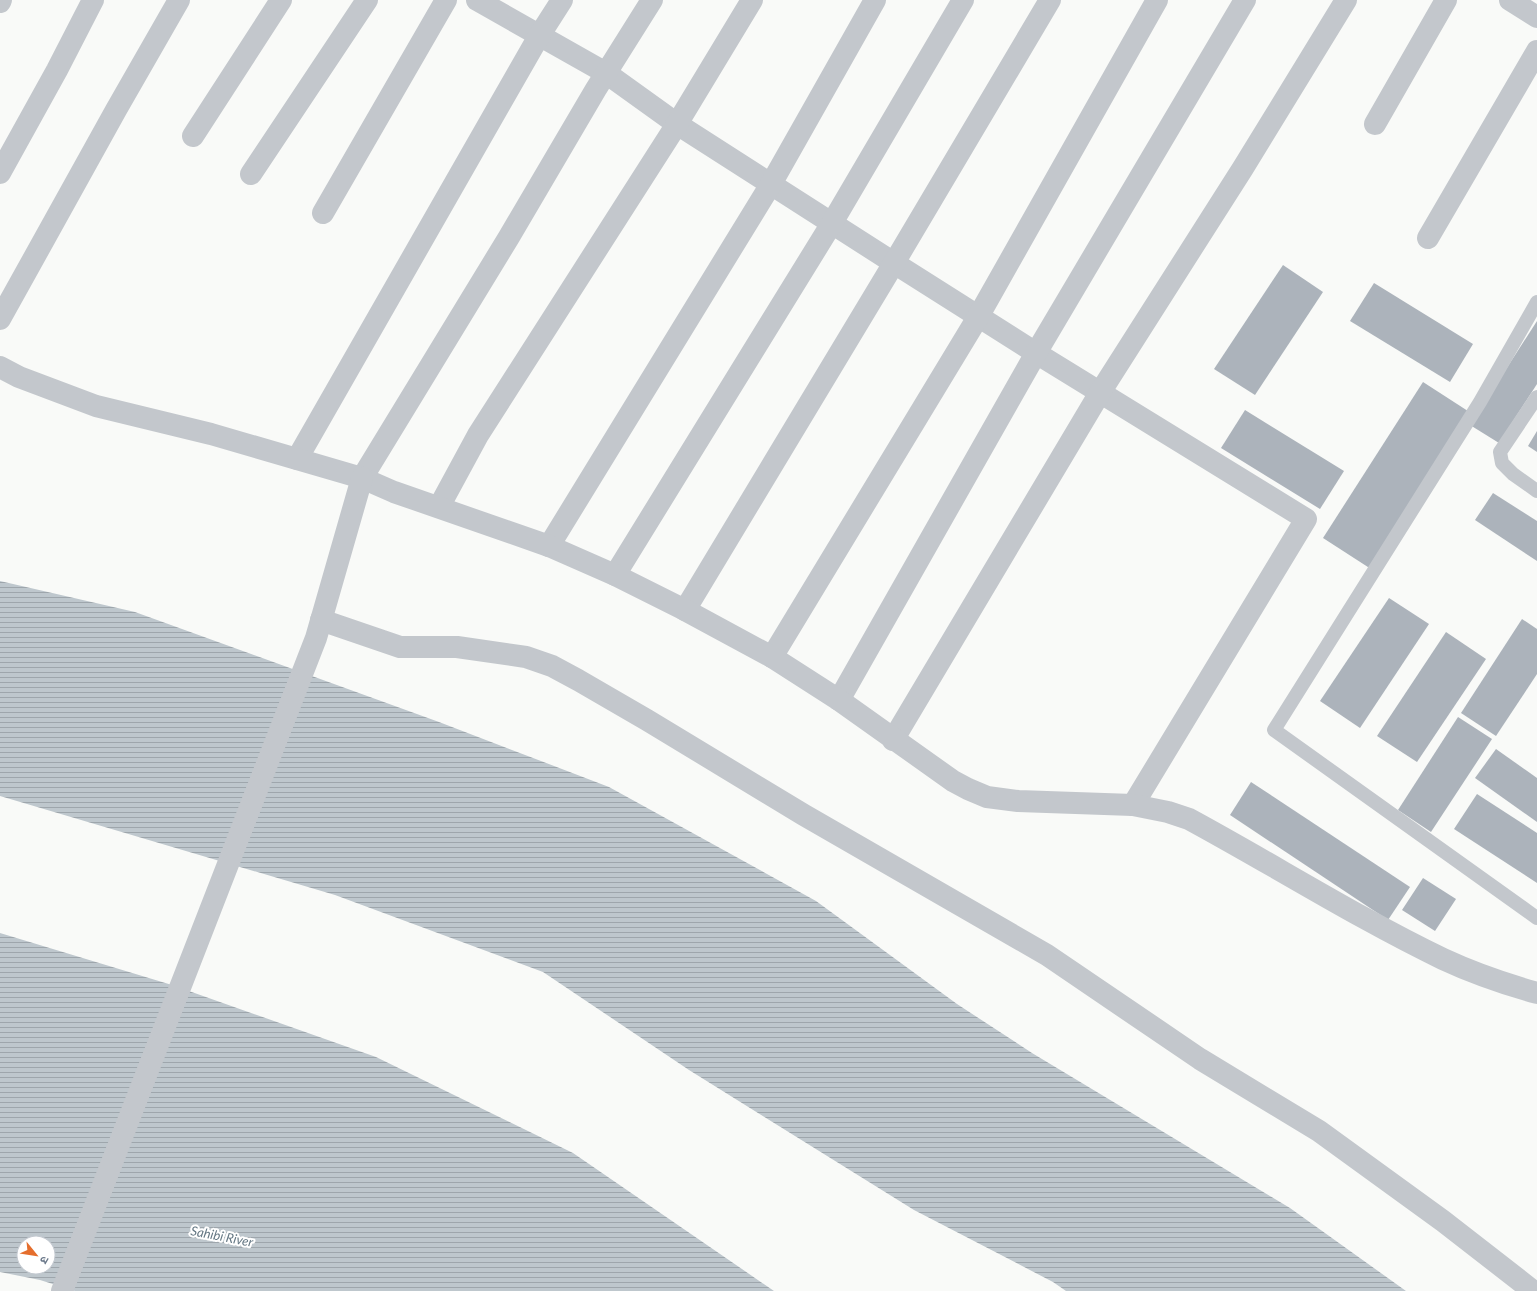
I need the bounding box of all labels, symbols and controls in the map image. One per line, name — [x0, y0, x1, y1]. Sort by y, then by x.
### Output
water label: Sahibi River — [189, 1222, 255, 1250]
north arrow — [16, 1235, 56, 1275]
text: उ — [38, 1254, 52, 1267]

